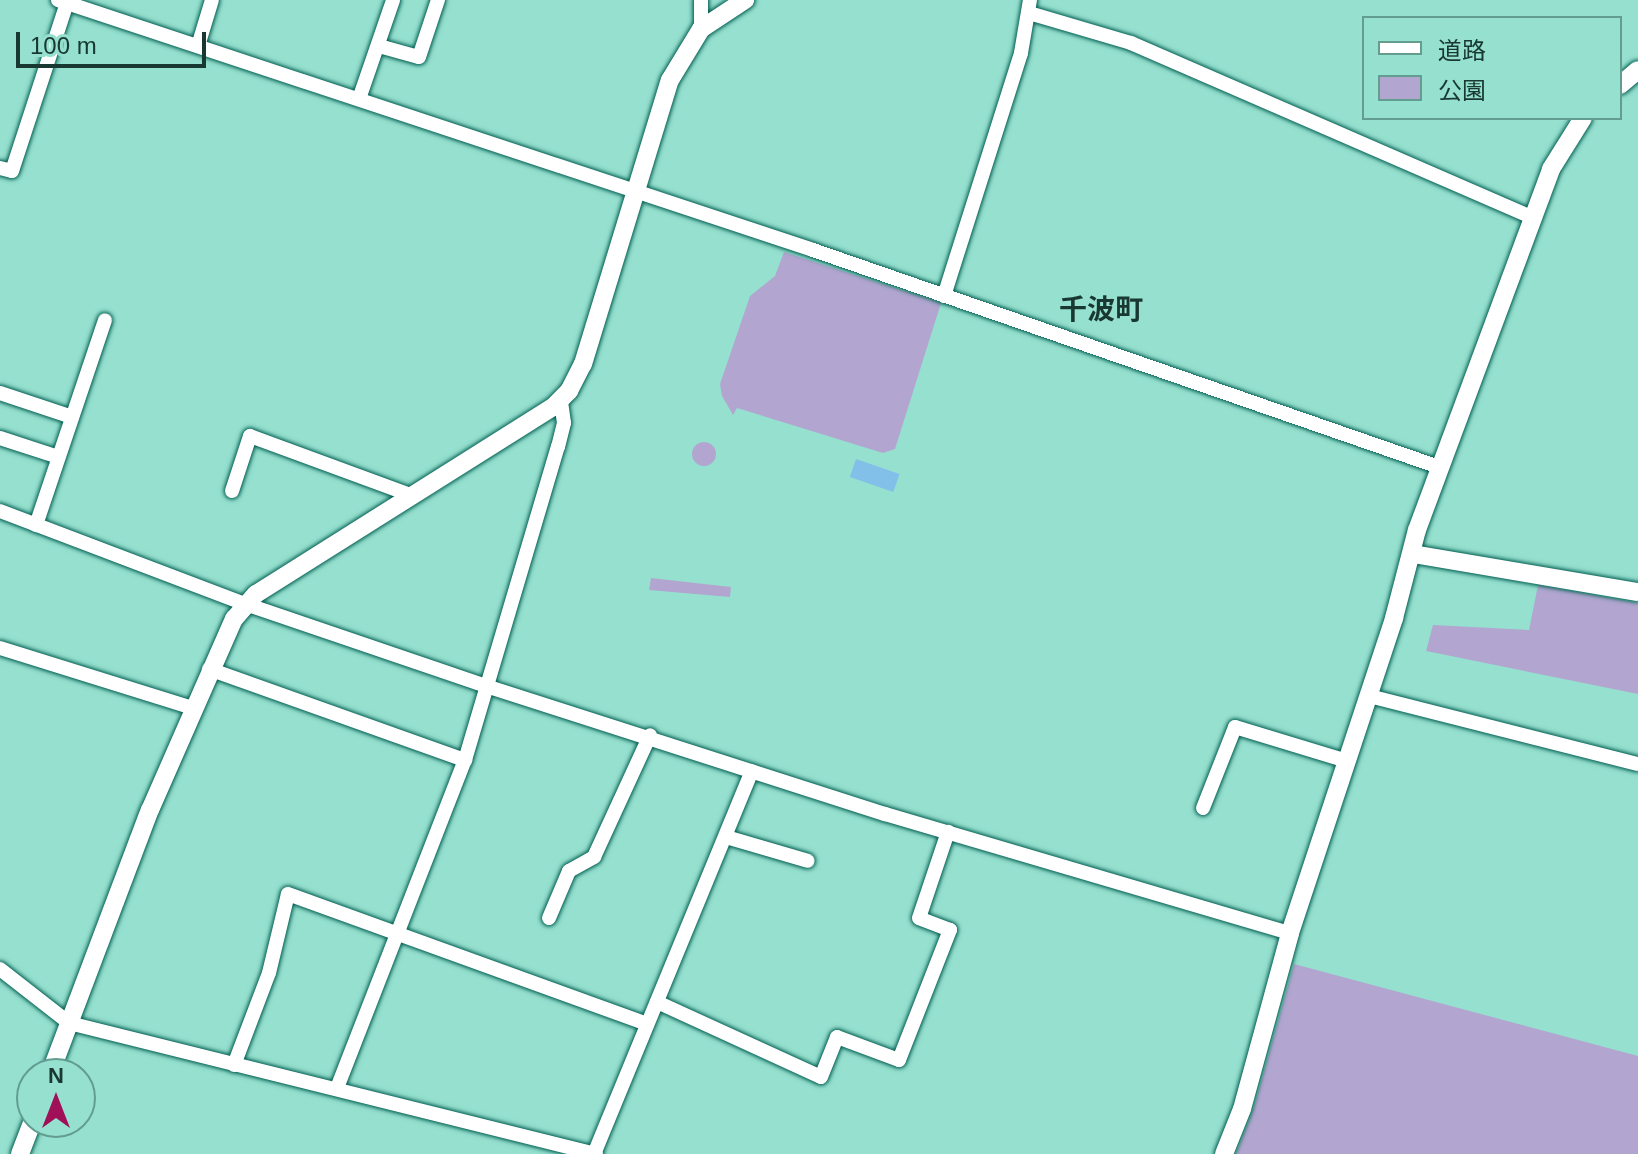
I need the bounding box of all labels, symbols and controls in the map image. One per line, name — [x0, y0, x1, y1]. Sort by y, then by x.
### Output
scale bar — [20, 16, 210, 66]
legend — [1362, 16, 1622, 120]
text: 100 m — [30, 32, 97, 59]
text: 道路 — [1438, 37, 1486, 64]
text: 公園 — [1438, 77, 1486, 104]
district label: 千波町 — [1059, 293, 1143, 327]
north arrow — [16, 1058, 96, 1138]
text: N — [48, 1063, 64, 1088]

